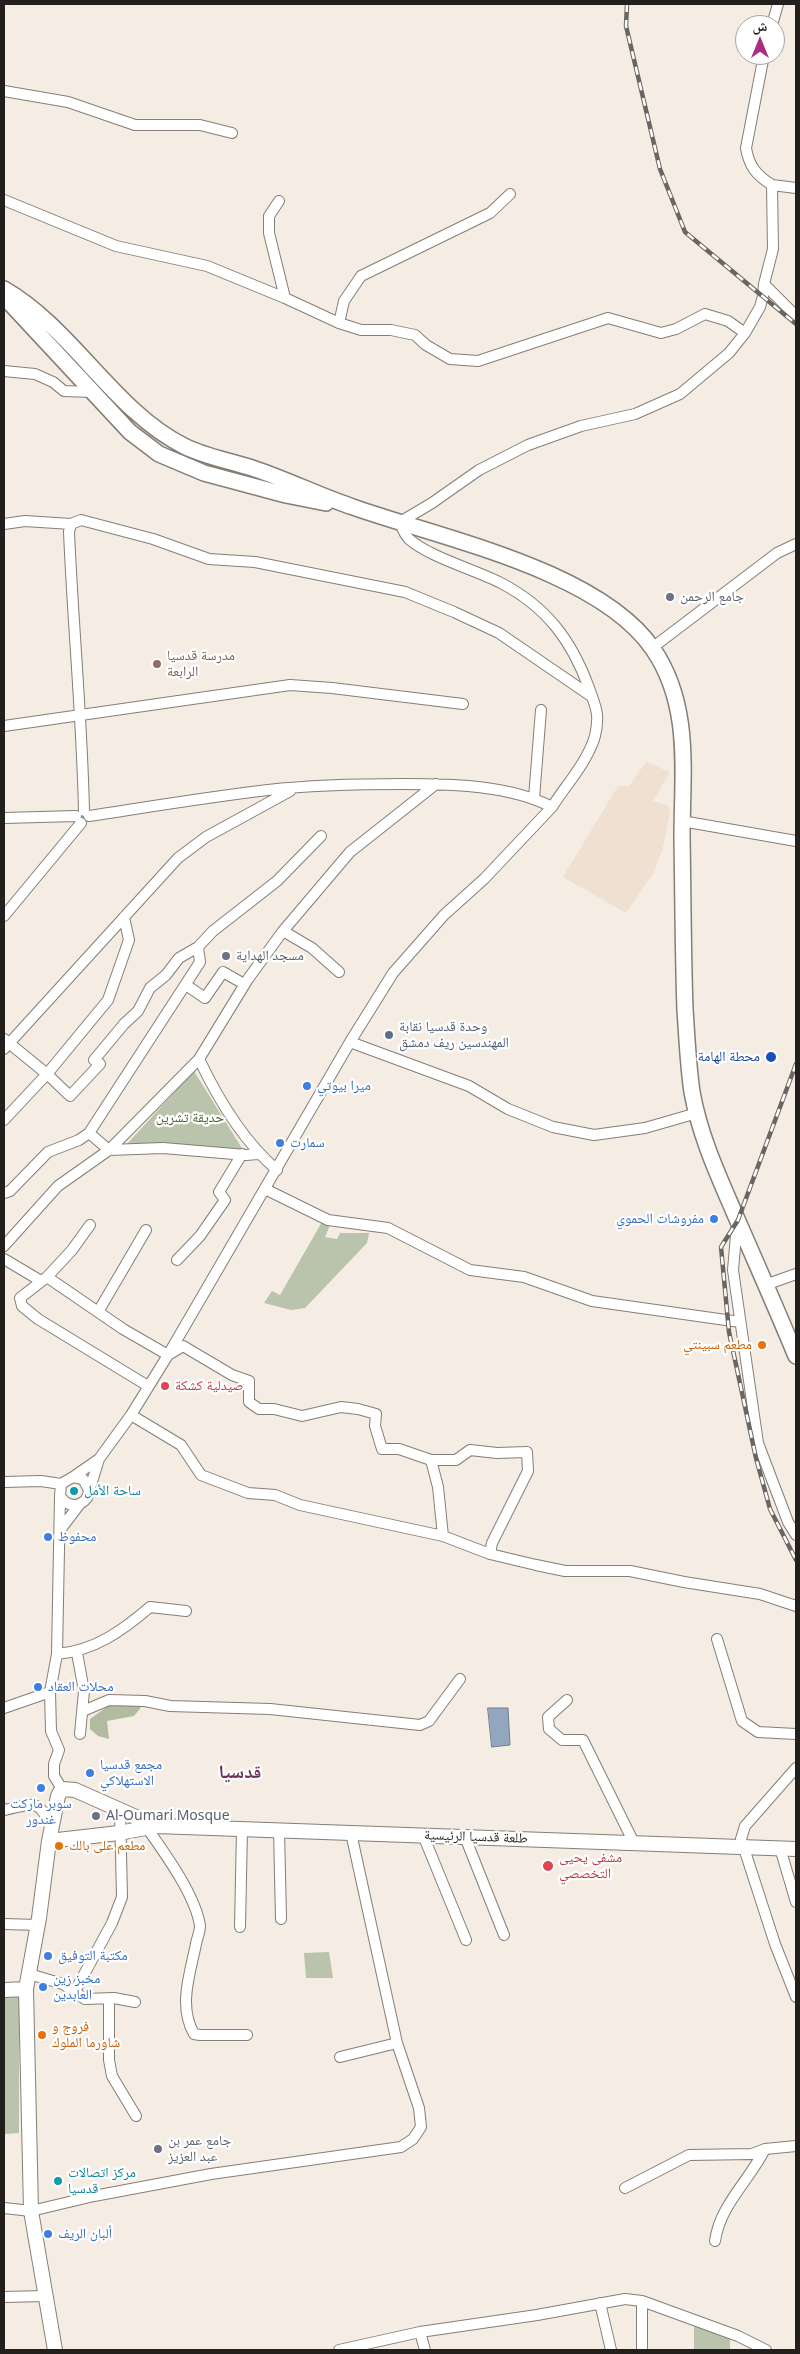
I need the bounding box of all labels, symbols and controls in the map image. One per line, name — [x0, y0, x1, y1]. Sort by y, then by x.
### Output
north arrow — [735, 15, 785, 65]
text: ش — [753, 16, 767, 35]
place label: جامع الرحمن — [680, 589, 744, 605]
marker: جامع الرحمن — [664, 591, 676, 603]
place label: مدرسة قدسيا الرابعة — [167, 648, 235, 680]
marker: مدرسة قدسيا الرابعة — [151, 658, 163, 670]
place label: مسجد الهداية — [236, 948, 304, 964]
marker: مسجد الهداية — [220, 950, 232, 962]
place label: وحدة قدسيا نقابة المهندسين ريف دمشق — [399, 1019, 509, 1052]
marker: وحدة قدسيا نقابة المهندسين ريف دمشق — [383, 1029, 395, 1041]
place label: محطة الهامة — [698, 1049, 760, 1065]
marker: محطة الهامة — [764, 1050, 778, 1064]
place label: ميرا بيوتي — [317, 1078, 371, 1094]
marker: ميرا بيوتي — [301, 1080, 313, 1092]
park label: حديقة تشرين — [156, 1110, 224, 1126]
place label: سمارت — [290, 1135, 325, 1151]
marker: سمارت — [274, 1137, 286, 1149]
place label: مفروشات الحموي — [616, 1211, 704, 1227]
marker: مفروشات الحموي — [708, 1213, 720, 1225]
place label: مطعم سبينتي — [683, 1337, 752, 1353]
marker: مطعم سبينتي — [756, 1339, 768, 1351]
place label: صيدلية كشكة — [175, 1378, 244, 1394]
marker: صيدلية كشكة — [159, 1380, 171, 1392]
place label: ساحة الأمل — [84, 1483, 141, 1499]
marker: ساحة الأمل — [68, 1485, 80, 1497]
place label: محفوظ — [58, 1529, 96, 1545]
marker: محفوظ — [42, 1531, 54, 1543]
place label: محلات العقاد — [48, 1679, 114, 1695]
marker: محلات العقاد — [32, 1681, 44, 1693]
place label: مجمع قدسيا الاستهلاكي — [100, 1757, 162, 1790]
district label: قدسيا — [219, 1762, 261, 1784]
marker: مجمع قدسيا الاستهلاكي — [84, 1767, 96, 1779]
marker: سوبر ماركت غندور — [35, 1782, 47, 1794]
place label: سوبر ماركت غندور — [10, 1796, 72, 1828]
place label: Al-Oumari Mosque — [106, 1808, 230, 1824]
marker: Al-Oumari Mosque — [90, 1810, 102, 1822]
street label: طلعة قدسيا الرئيسية — [424, 1827, 528, 1847]
place label: مطعم على بالك — [69, 1838, 145, 1854]
marker: مطعم على بالك — [53, 1840, 65, 1852]
place label: مشفى يحيى التخصصي — [559, 1850, 622, 1882]
marker: مشفى يحيى التخصصي — [541, 1859, 555, 1873]
place label: مكتبة التوفيق — [58, 1948, 128, 1964]
marker: مكتبة التوفيق — [42, 1950, 54, 1962]
place label: مخبز زين العابدين — [53, 1971, 100, 2004]
marker: مخبز زين العابدين — [37, 1981, 49, 1993]
place label: فروج و شاورما الملوك — [52, 2019, 120, 2052]
marker: فروج و شاورما الملوك — [36, 2029, 48, 2041]
place label: جامع عمر بن عبد العزيز — [168, 2133, 231, 2166]
marker: جامع عمر بن عبد العزيز — [152, 2143, 164, 2155]
place label: مركز اتصالات قدسيا — [68, 2165, 136, 2198]
marker: مركز اتصالات قدسيا — [52, 2175, 64, 2187]
place label: ألبان الريف — [58, 2226, 112, 2242]
marker: ألبان الريف — [42, 2228, 54, 2240]

